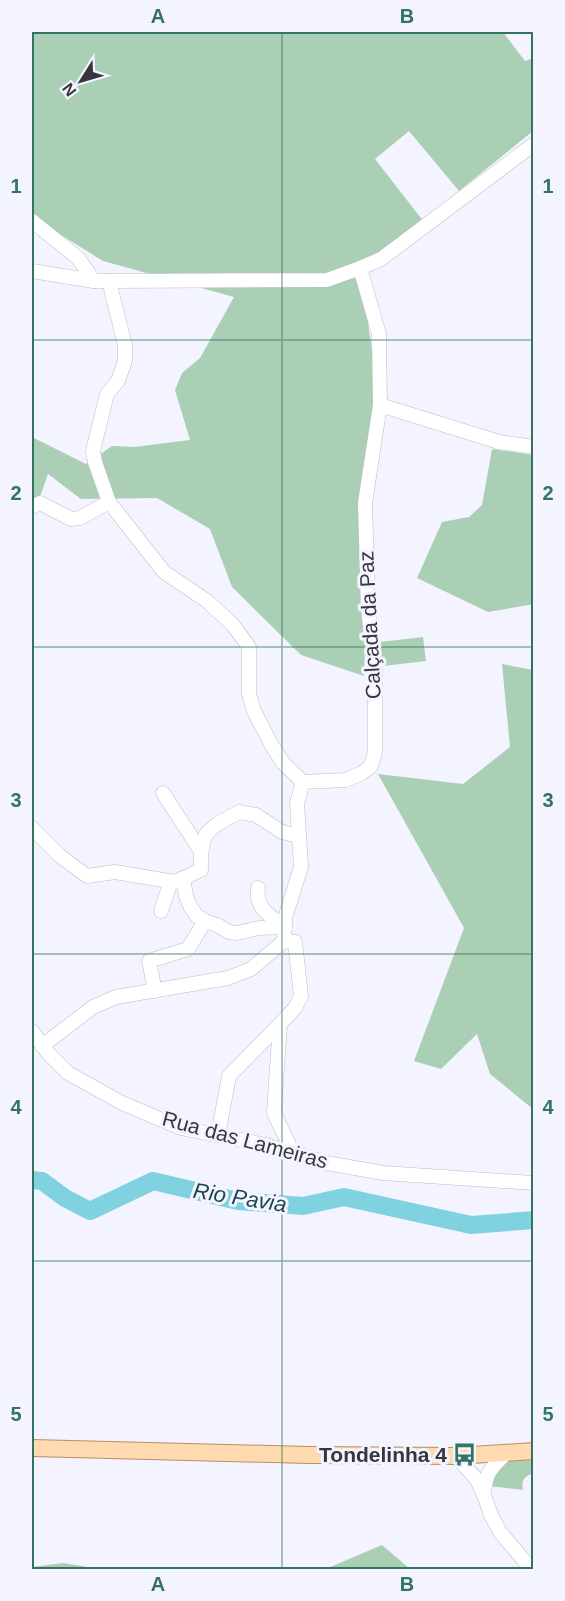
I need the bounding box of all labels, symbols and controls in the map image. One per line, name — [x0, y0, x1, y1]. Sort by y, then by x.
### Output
text: A — [151, 5, 165, 27]
text: B — [400, 5, 414, 27]
north arrow — [51, 51, 111, 111]
text: N — [59, 80, 80, 99]
text: 1 — [10, 175, 22, 197]
text: 1 — [542, 175, 554, 197]
text: 2 — [10, 482, 22, 504]
text: 2 — [542, 482, 554, 504]
street label: Calçada da Paz — [354, 550, 385, 700]
text: 3 — [10, 789, 22, 811]
text: 3 — [542, 789, 554, 811]
text: 4 — [10, 1096, 22, 1118]
text: 4 — [542, 1096, 554, 1118]
street label: Rua das Lameiras — [160, 1106, 330, 1173]
water label: Rio Pavia — [191, 1178, 288, 1217]
text: 5 — [10, 1403, 22, 1425]
text: 5 — [542, 1403, 554, 1425]
bus stop icon: Tondelinha 4 — [452, 1442, 478, 1468]
place label: Tondelinha 4 — [319, 1443, 447, 1466]
text: A — [151, 1573, 165, 1595]
text: B — [400, 1573, 414, 1595]

